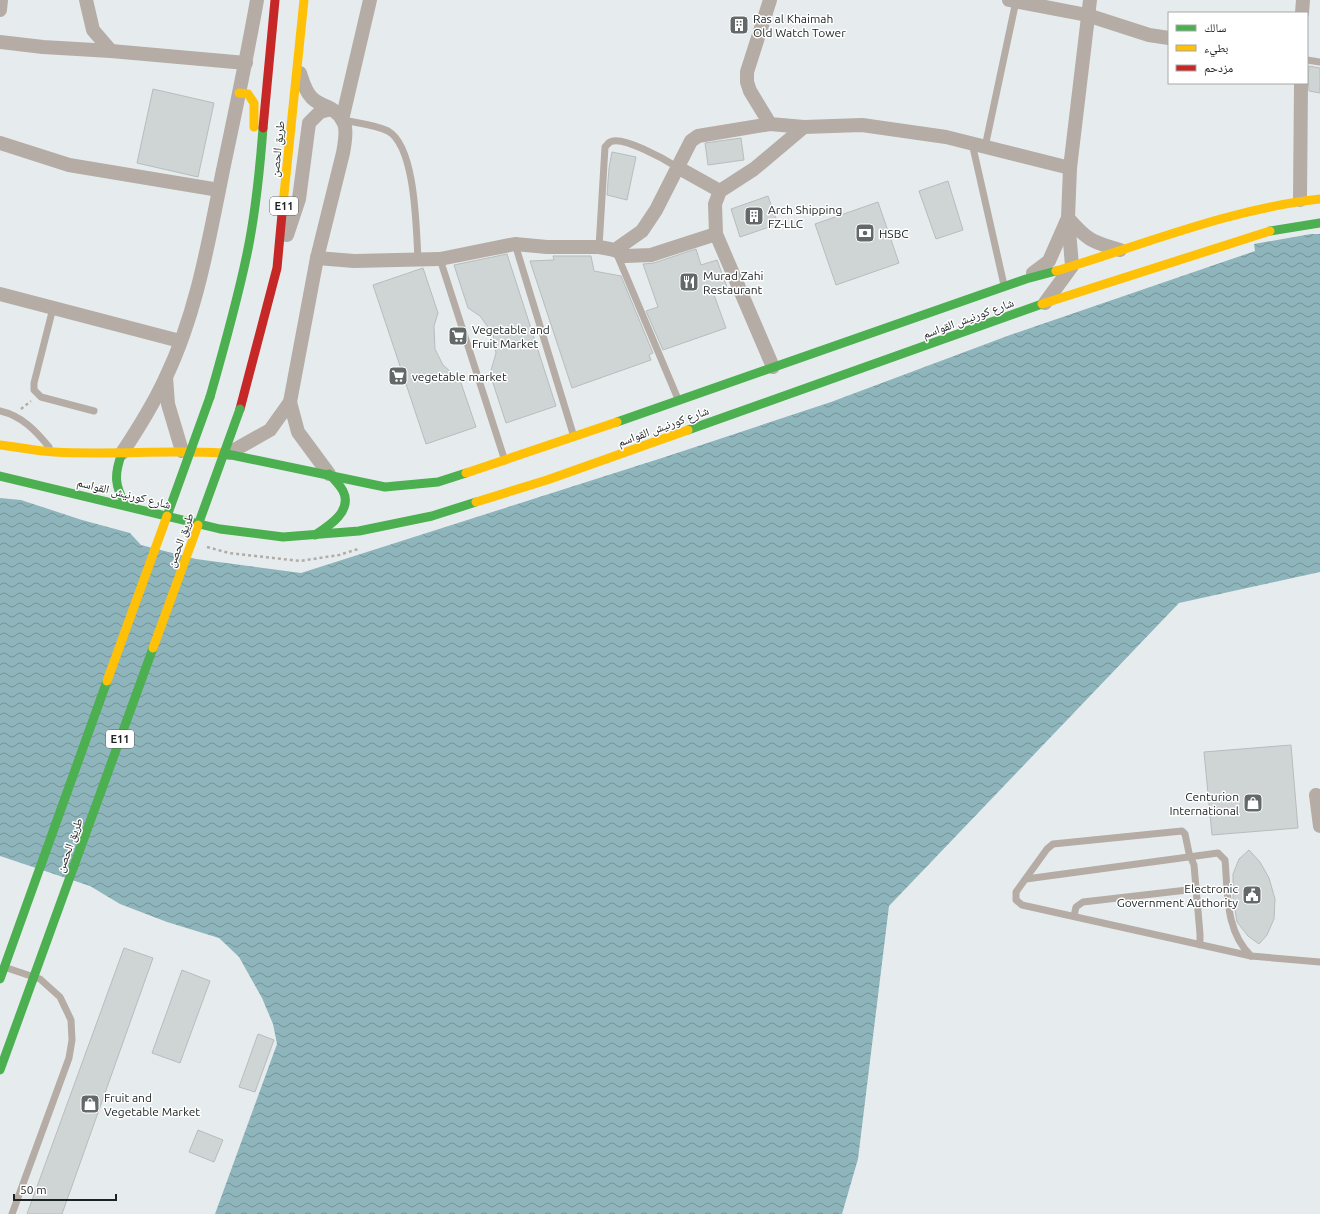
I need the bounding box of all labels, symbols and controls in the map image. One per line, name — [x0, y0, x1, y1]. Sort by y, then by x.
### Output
place label: Ras al Khaimah Old Watch Tower — [753, 12, 846, 39]
legend — [1168, 12, 1308, 84]
building icon: Ras al Khaimah Old Watch Tower — [728, 14, 750, 36]
text: سالك — [1204, 21, 1226, 34]
text: بطيء — [1204, 41, 1228, 58]
text: مزدحم — [1204, 61, 1233, 76]
street label: طريق الحصن — [268, 120, 288, 178]
road number: E11 — [270, 197, 298, 215]
place label: Arch Shipping FZ-LLC — [768, 203, 842, 230]
building icon: Arch Shipping FZ-LLC — [743, 205, 765, 227]
bank icon: HSBC — [854, 222, 876, 244]
place label: HSBC — [879, 227, 909, 240]
place label: Murad Zahi Restaurant — [703, 269, 764, 296]
restaurant icon: Murad Zahi Restaurant — [678, 271, 700, 293]
street label: شارع كورنيش القواسم — [921, 295, 1016, 342]
place label: Vegetable and Fruit Market — [472, 323, 550, 350]
supermarket icon: Vegetable and Fruit Market — [447, 325, 469, 347]
supermarket icon: vegetable market — [387, 365, 409, 387]
place label: vegetable market — [412, 370, 507, 383]
street label: شارع كورنيش القواسم — [616, 403, 711, 450]
street label: شارع كورنيش القواسم — [75, 475, 172, 513]
street label: طريق الحصن — [164, 511, 197, 569]
road number: E11 — [106, 730, 134, 748]
place label: Centurion International — [1169, 790, 1239, 817]
shop icon: Centurion International — [1242, 792, 1264, 814]
street label: طريق الحصن — [53, 816, 86, 874]
place label: Electronic Government Authority — [1117, 882, 1238, 909]
public building icon: Electronic Government Authority — [1241, 884, 1263, 906]
place label: Fruit and Vegetable Market — [104, 1091, 200, 1118]
shop icon: Fruit and Vegetable Market — [79, 1093, 101, 1115]
scale bar — [14, 1176, 116, 1202]
text: 50 m — [20, 1183, 47, 1196]

